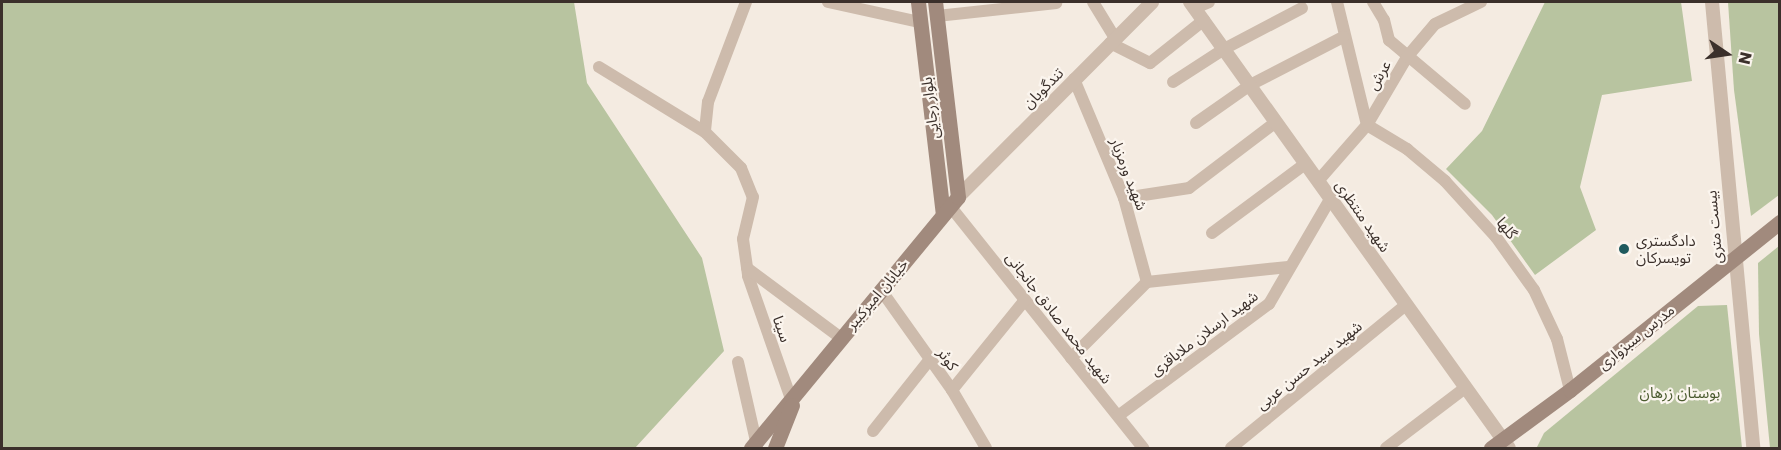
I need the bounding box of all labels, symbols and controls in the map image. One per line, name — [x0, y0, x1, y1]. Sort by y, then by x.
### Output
north arrow — [1697, 24, 1757, 84]
text: N — [1732, 50, 1758, 67]
street label: عرش — [1363, 57, 1395, 93]
street label: تندگویان — [1019, 64, 1067, 112]
street label: بلوار رجایی — [917, 76, 943, 140]
street label: شهید ورمزیار — [1107, 135, 1151, 213]
street label: شهید منتظری — [1332, 177, 1394, 255]
street label: بیست متری — [1702, 190, 1726, 264]
street label: گلها — [1493, 214, 1521, 242]
place label: دادگستری تویسرکان — [1636, 231, 1696, 266]
marker: دادگستری تویسرکان — [1617, 242, 1631, 256]
street label: شهید محمد صادق جانجانی — [1002, 249, 1116, 387]
street label: خیابان امیرکبیر — [842, 255, 912, 333]
street label: شهید ارسلان ملاباقری — [1147, 287, 1261, 379]
street label: مدرس سبزواری — [1594, 301, 1678, 373]
street label: سینا — [769, 313, 795, 345]
street label: شهید سید حسن عربی — [1252, 317, 1366, 413]
street label: کوثر — [934, 344, 962, 374]
park label: بوستان زرهان — [1640, 384, 1720, 402]

